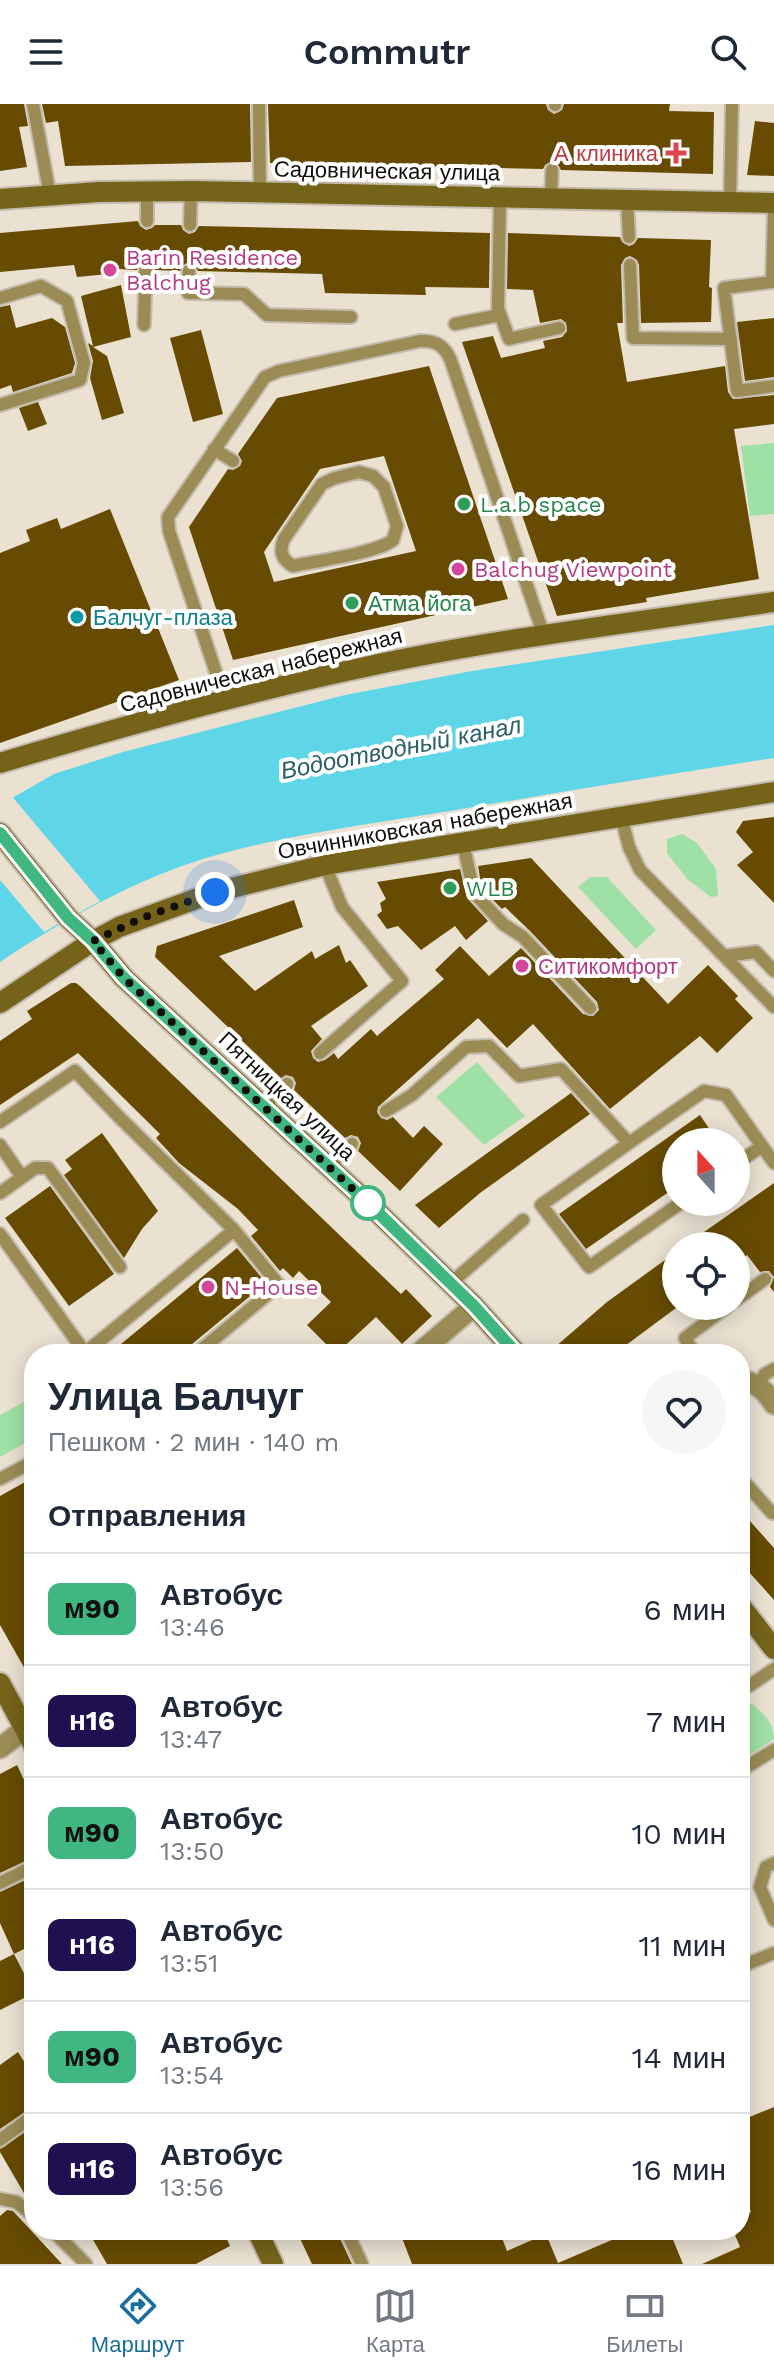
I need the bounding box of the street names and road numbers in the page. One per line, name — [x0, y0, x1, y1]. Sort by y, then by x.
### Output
street label: Садовническая улица — [274, 157, 501, 185]
street label: Садовническая набережная — [117, 623, 405, 717]
street label: Овчинниковская набережная — [276, 788, 574, 864]
street label: Пятницкая улица — [214, 1026, 361, 1166]

